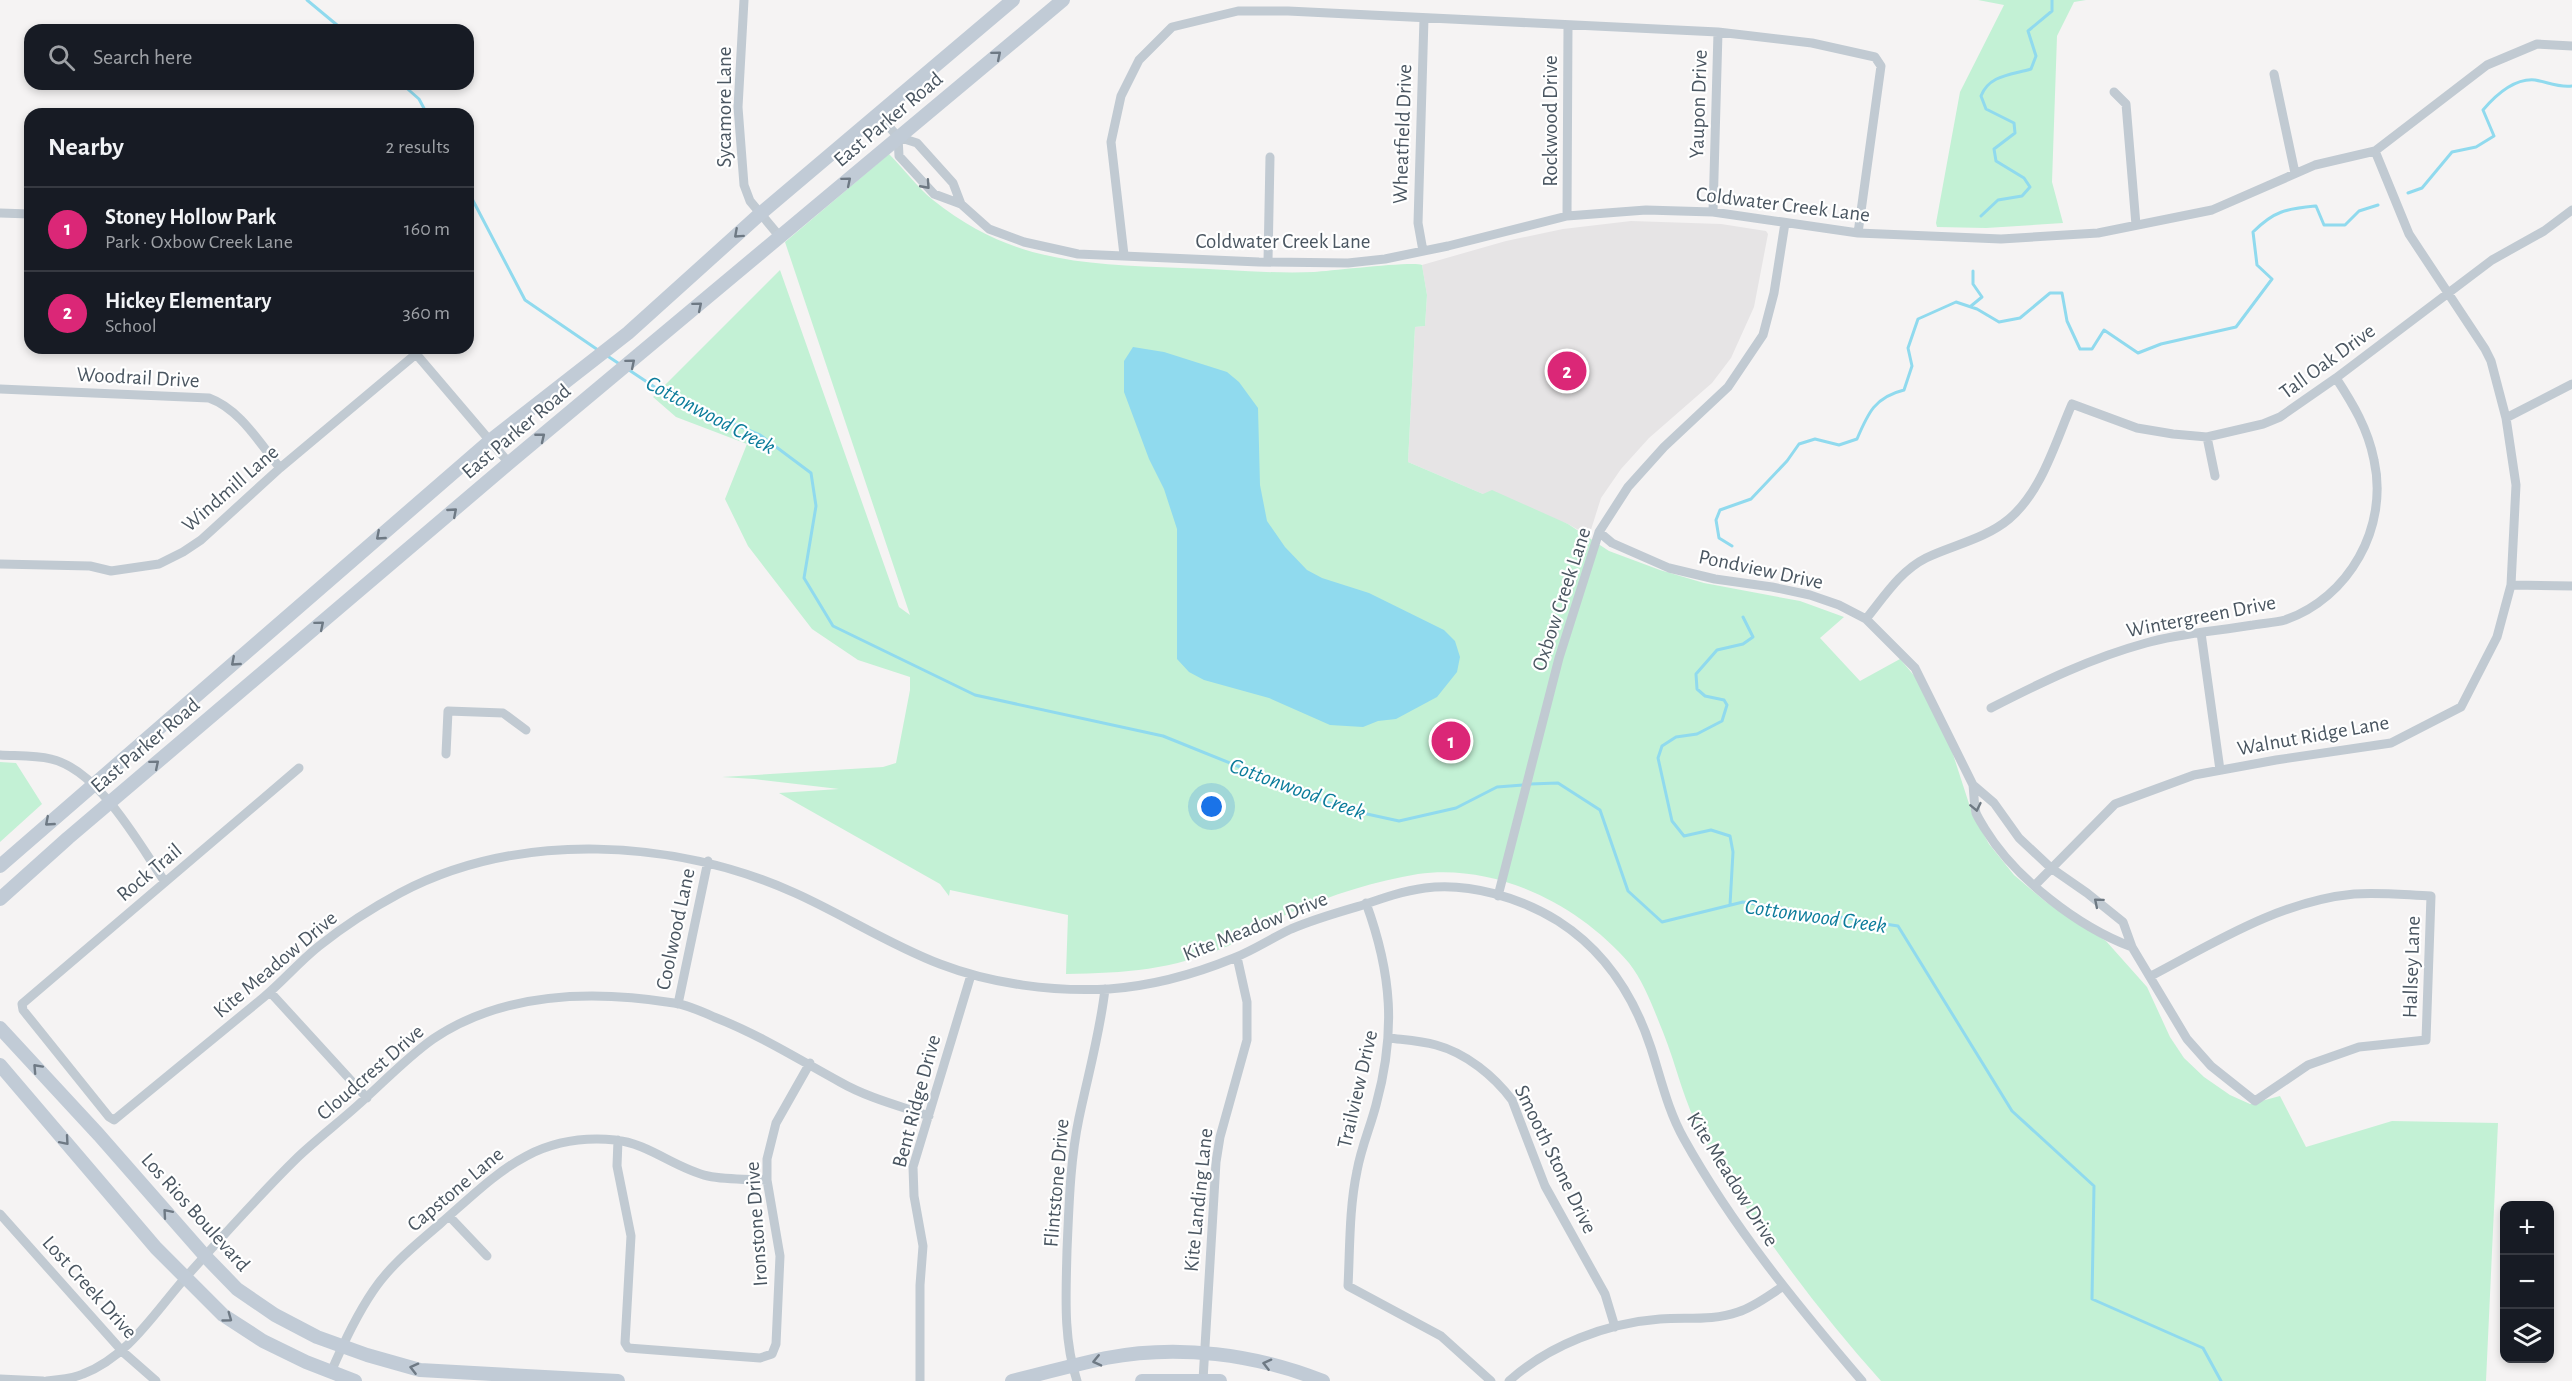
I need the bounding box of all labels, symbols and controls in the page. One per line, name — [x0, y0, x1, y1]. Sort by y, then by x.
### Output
search box — [24, 24, 474, 90]
icon: search — [45, 41, 78, 74]
text: Search here — [93, 46, 192, 68]
street label: Sycamore Lane — [714, 46, 735, 168]
street label: Yaupon Drive — [1686, 49, 1711, 159]
one-way arrow — [990, 52, 1001, 63]
street label: Rockwood Drive — [1540, 55, 1561, 187]
street label: Wheatfield Drive — [1390, 64, 1415, 204]
street label: East Parker Road — [830, 68, 947, 171]
text: Nearby — [48, 134, 124, 160]
text: 2 results — [386, 137, 450, 157]
one-way arrow — [840, 177, 851, 188]
one-way arrow — [919, 179, 930, 189]
street label: Coldwater Creek Lane — [1695, 183, 1871, 226]
text: Stoney Hollow Park — [105, 206, 276, 228]
text: 1 — [64, 219, 71, 239]
text: 160 m — [404, 219, 450, 239]
one-way arrow — [734, 226, 745, 237]
street label: Coldwater Creek Lane — [1195, 231, 1371, 252]
text: Park · Oxbow Creek Lane — [105, 232, 293, 252]
text: Hickey Elementary — [105, 290, 271, 312]
text: 2 — [63, 303, 72, 323]
text: 360 m — [403, 303, 450, 323]
one-way arrow — [691, 303, 702, 314]
text: School — [105, 316, 157, 336]
street label: Tall Oak Drive — [2276, 320, 2379, 403]
pin: 2 — [1548, 348, 1586, 394]
one-way arrow — [624, 360, 635, 371]
street label: Woodrail Drive — [76, 364, 200, 391]
water label: Cottonwood Creek — [642, 372, 779, 458]
street label: East Parker Road — [458, 380, 575, 483]
one-way arrow — [534, 434, 545, 445]
street label: Windmill Lane — [178, 441, 283, 536]
one-way arrow — [446, 508, 457, 519]
street label: Oxbow Creek Lane — [1528, 525, 1595, 673]
one-way arrow — [376, 529, 387, 540]
street label: Pondview Drive — [1697, 546, 1825, 593]
street label: Wintergreen Drive — [2125, 592, 2278, 641]
one-way arrow — [313, 621, 324, 632]
one-way arrow — [231, 655, 242, 666]
street label: East Parker Road — [87, 694, 204, 797]
street label: Walnut Ridge Lane — [2235, 712, 2391, 759]
pin: 1 — [1432, 718, 1470, 764]
water label: Cottonwood Creek — [1227, 754, 1369, 824]
one-way arrow — [148, 761, 159, 772]
your location — [1197, 792, 1226, 821]
one-way arrow — [1969, 802, 1982, 812]
one-way arrow — [45, 815, 56, 826]
street label: Rock Trail — [113, 839, 186, 905]
street label: Coolwood Lane — [652, 866, 699, 992]
street label: Kite Meadow Drive — [1180, 888, 1330, 965]
water label: Cottonwood Creek — [1744, 895, 1888, 937]
one-way arrow — [2094, 898, 2105, 909]
street label: Kite Meadow Drive — [210, 907, 341, 1022]
street label: Hallsey Lane — [2399, 915, 2424, 1019]
street label: Cloudcrest Drive — [313, 1021, 428, 1124]
street label: Trailview Drive — [1334, 1028, 1381, 1150]
street label: Bent Ridge Drive — [889, 1033, 944, 1170]
one-way arrow — [33, 1064, 44, 1074]
street label: Smooth Stone Drive — [1511, 1082, 1601, 1237]
street label: Kite Meadow Drive — [1683, 1108, 1782, 1250]
street label: Flintstone Drive — [1040, 1118, 1073, 1248]
street label: Kite Landing Lane — [1181, 1127, 1216, 1273]
one-way arrow — [58, 1135, 69, 1146]
street label: Capstone Lane — [403, 1143, 507, 1235]
street label: Los Rios Boulevard — [137, 1149, 254, 1276]
street label: Ironstone Drive — [742, 1161, 771, 1287]
map controls — [2500, 1201, 2554, 1363]
button: + — [2500, 1201, 2554, 1255]
one-way arrow — [163, 1209, 174, 1220]
street label: Lost Creek Drive — [38, 1232, 141, 1343]
button: − — [2500, 1255, 2554, 1309]
button: layers — [2500, 1309, 2554, 1363]
one-way arrow — [221, 1310, 232, 1321]
one-way arrow — [1092, 1353, 1102, 1366]
one-way arrow — [1262, 1358, 1272, 1371]
one-way arrow — [409, 1363, 419, 1376]

